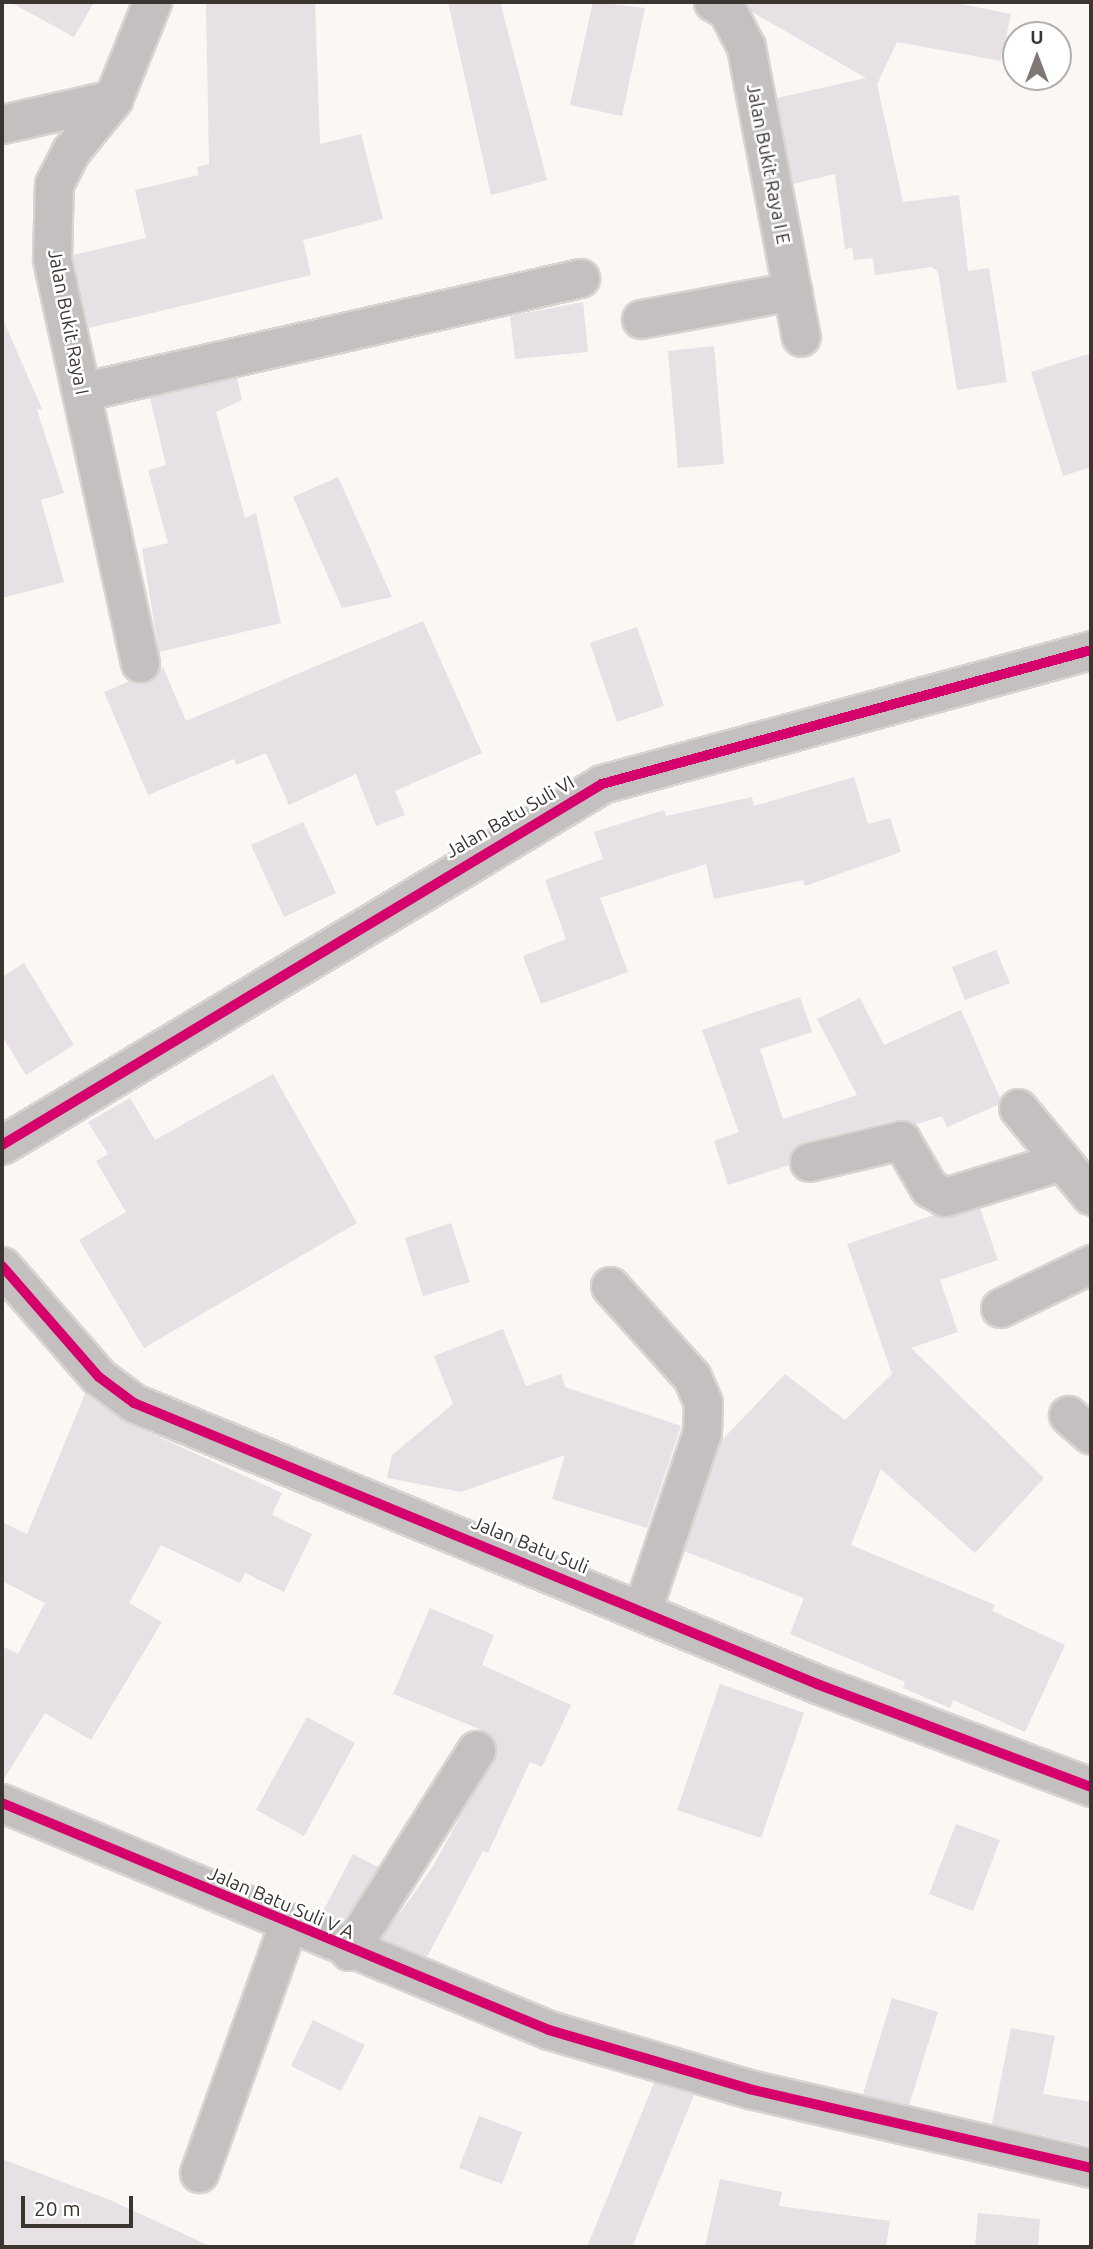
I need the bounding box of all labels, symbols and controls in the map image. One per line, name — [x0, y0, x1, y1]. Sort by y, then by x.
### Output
north arrow — [1002, 21, 1072, 91]
text: U — [1030, 26, 1044, 48]
street label: Jalan Bukit Raya I E — [741, 82, 795, 246]
street label: Jalan Bukit Raya I — [43, 247, 93, 397]
street label: Jalan Batu Suli VI — [441, 771, 579, 863]
street label: Jalan Batu Suli — [468, 1511, 592, 1579]
street label: Jalan Batu Suli V A — [204, 1862, 358, 1944]
scale bar — [24, 2182, 136, 2226]
text: 20 m — [34, 2196, 81, 2220]

